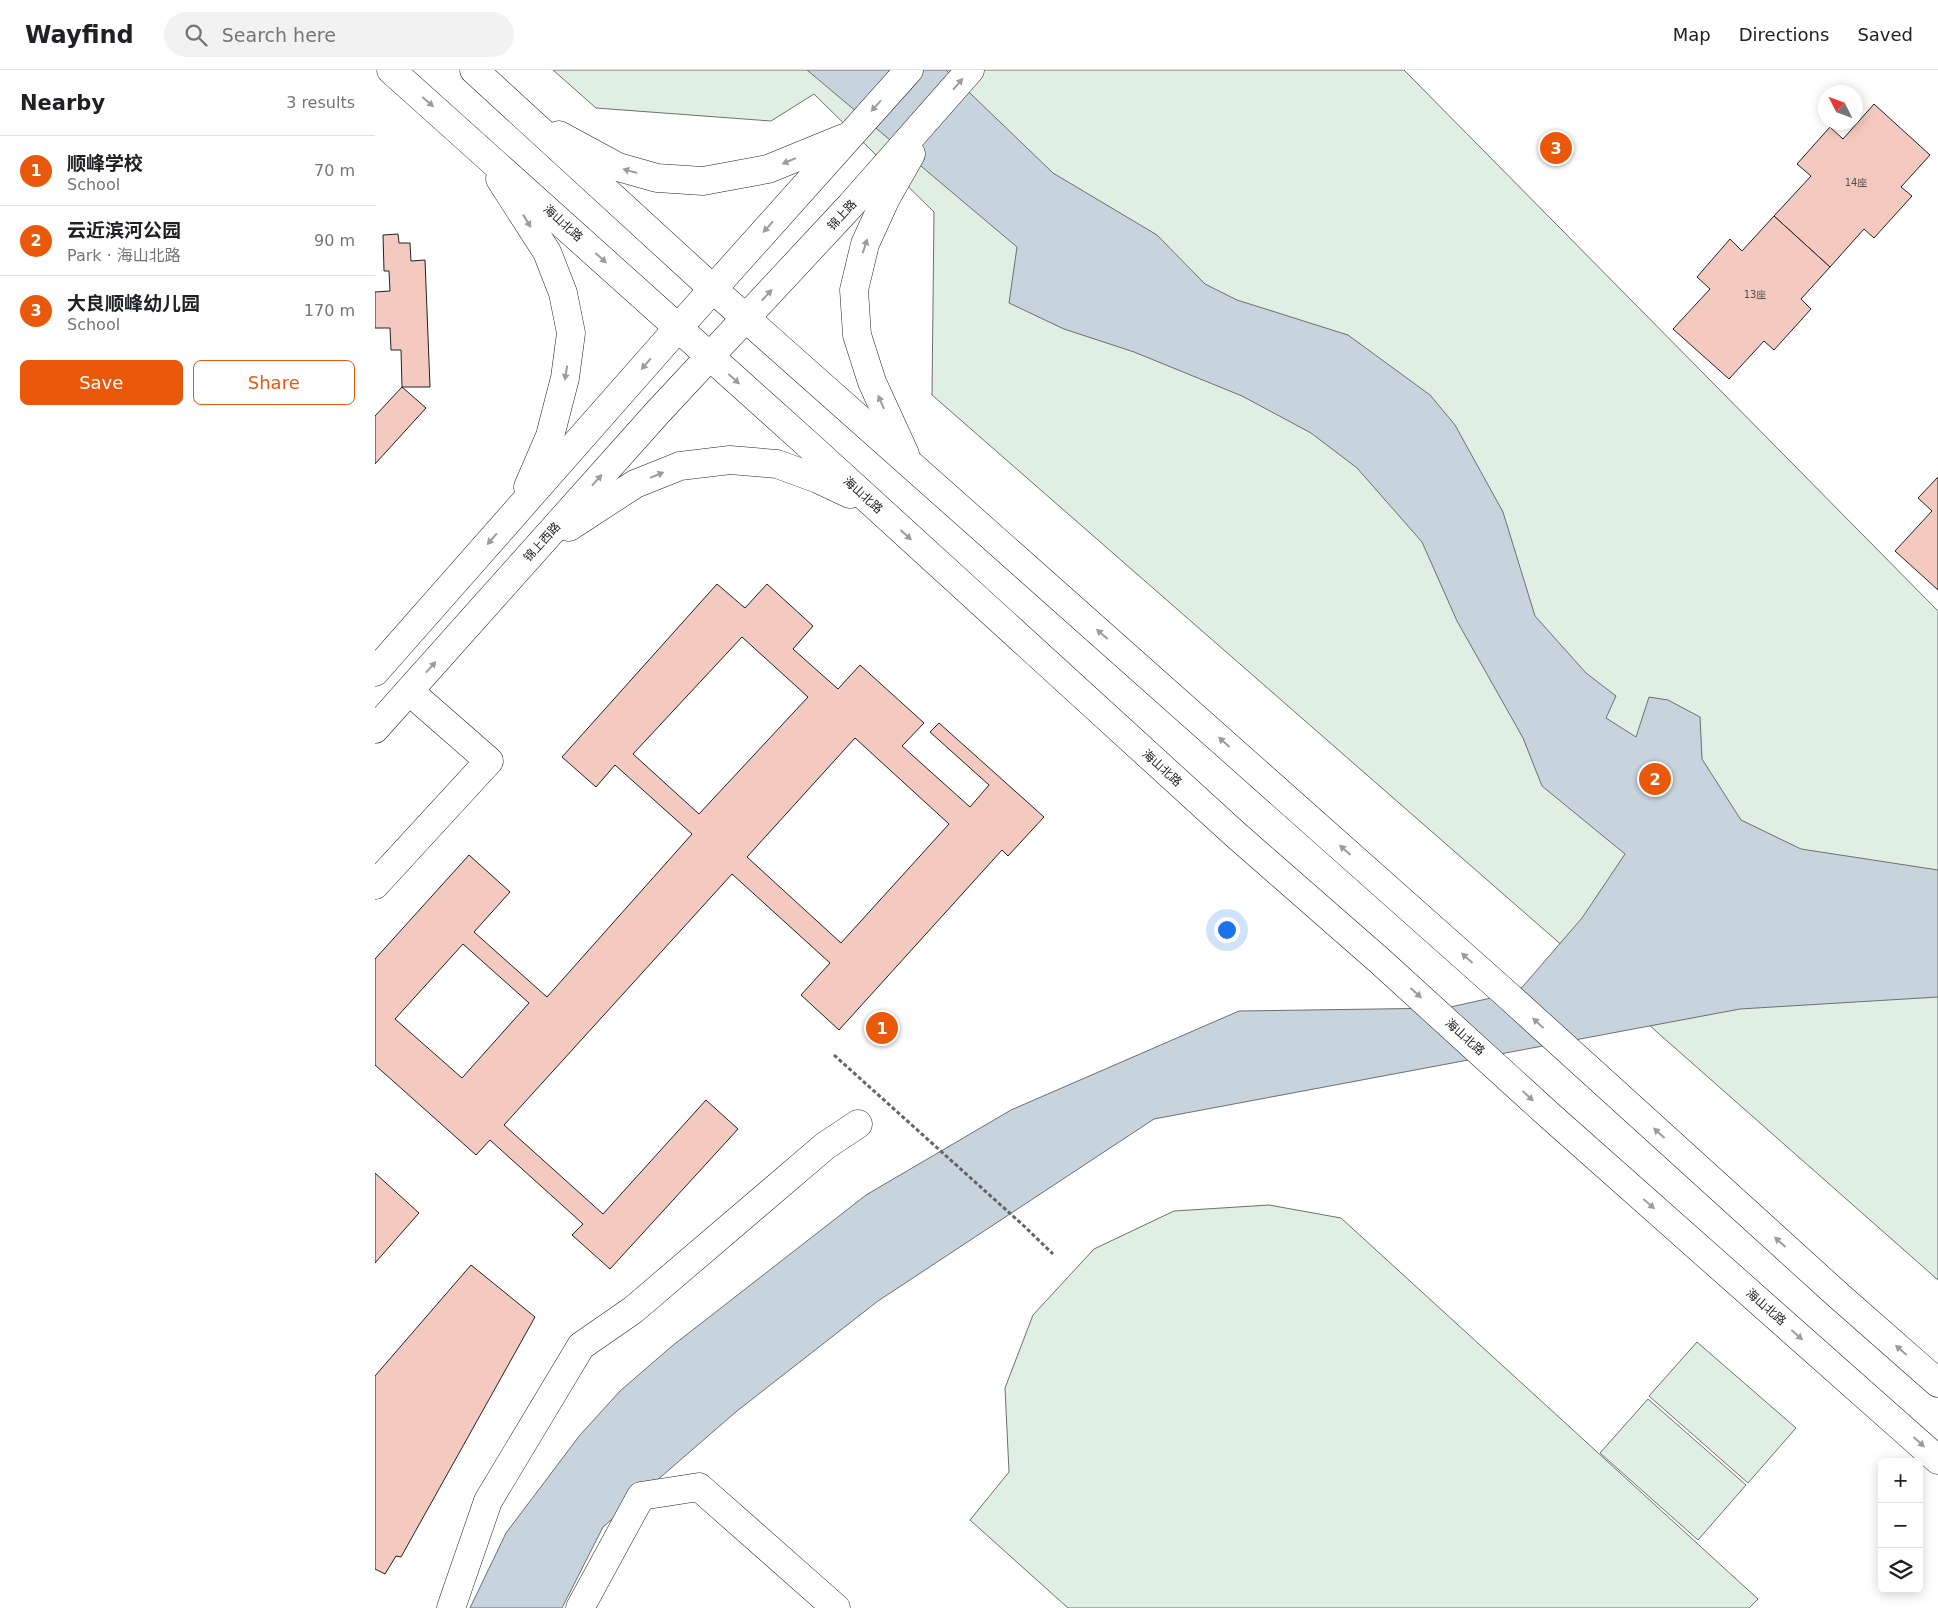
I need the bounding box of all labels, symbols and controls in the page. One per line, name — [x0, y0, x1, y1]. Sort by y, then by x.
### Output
search box — [164, 12, 514, 57]
text: Wayfind — [25, 21, 134, 49]
icon: search — [182, 21, 210, 49]
text: Search here — [222, 24, 336, 46]
text: Map — [1673, 24, 1711, 45]
text: Directions — [1739, 24, 1829, 45]
text: Saved — [1857, 24, 1913, 45]
one-way arrow — [952, 78, 963, 90]
north arrow — [1818, 85, 1863, 130]
text: Nearby — [20, 91, 105, 115]
text: 3 results — [286, 93, 355, 112]
one-way arrow — [421, 96, 433, 108]
one-way arrow — [870, 100, 882, 112]
pin: 3 — [1540, 129, 1572, 167]
text: 顺峰学校 — [67, 152, 143, 174]
one-way arrow — [782, 157, 796, 165]
text: 1 — [30, 161, 42, 180]
text: 70 m — [314, 161, 355, 180]
one-way arrow — [623, 166, 638, 174]
text: School — [67, 175, 120, 194]
house number: 14座 — [1845, 177, 1867, 188]
street label: 锦上路 — [825, 197, 859, 233]
street label: 海山北路 — [540, 202, 586, 244]
one-way arrow — [522, 214, 532, 227]
text: 云近滨河公园 — [67, 219, 181, 241]
one-way arrow — [762, 221, 774, 233]
text: 2 — [30, 231, 42, 250]
text: 90 m — [314, 231, 355, 250]
one-way arrow — [862, 238, 869, 253]
text: Park · 海山北路 — [67, 246, 181, 265]
one-way arrow — [594, 252, 607, 263]
one-way arrow — [761, 289, 773, 301]
house number: 13座 — [1744, 289, 1766, 300]
text: 大良顺峰幼儿园 — [67, 292, 200, 314]
text: 3 — [30, 301, 42, 320]
text: 170 m — [304, 301, 355, 320]
text: School — [67, 315, 120, 334]
one-way arrow — [640, 358, 652, 370]
button: Save — [20, 360, 183, 405]
button: Share — [193, 360, 355, 405]
one-way arrow — [561, 366, 569, 382]
one-way arrow — [728, 373, 741, 384]
one-way arrow — [877, 395, 885, 409]
one-way arrow — [650, 471, 664, 479]
one-way arrow — [592, 474, 603, 487]
street label: 海山北路 — [840, 474, 886, 516]
street label: 锦上西路 — [521, 519, 563, 565]
one-way arrow — [900, 529, 912, 541]
one-way arrow — [487, 532, 498, 545]
one-way arrow — [1097, 628, 1109, 640]
one-way arrow — [425, 661, 437, 673]
one-way arrow — [1218, 736, 1230, 748]
street label: 海山北路 — [1139, 747, 1185, 789]
pin: 2 — [1639, 760, 1671, 798]
one-way arrow — [1340, 844, 1352, 856]
your location — [1214, 917, 1240, 943]
one-way arrow — [1460, 953, 1473, 964]
one-way arrow — [1410, 988, 1423, 999]
pin: 1 — [866, 1009, 898, 1047]
street label: 海山北路 — [1442, 1016, 1488, 1058]
one-way arrow — [1533, 1017, 1545, 1029]
one-way arrow — [1521, 1090, 1533, 1102]
one-way arrow — [1653, 1128, 1666, 1139]
one-way arrow — [1643, 1198, 1655, 1209]
one-way arrow — [1773, 1237, 1786, 1248]
street label: 海山北路 — [1743, 1286, 1789, 1328]
one-way arrow — [1791, 1329, 1803, 1340]
one-way arrow — [1895, 1345, 1908, 1356]
one-way arrow — [1912, 1437, 1925, 1448]
map controls — [1878, 1458, 1923, 1593]
button: + — [1878, 1458, 1923, 1503]
button: − — [1878, 1503, 1923, 1548]
button: layers — [1878, 1548, 1923, 1593]

